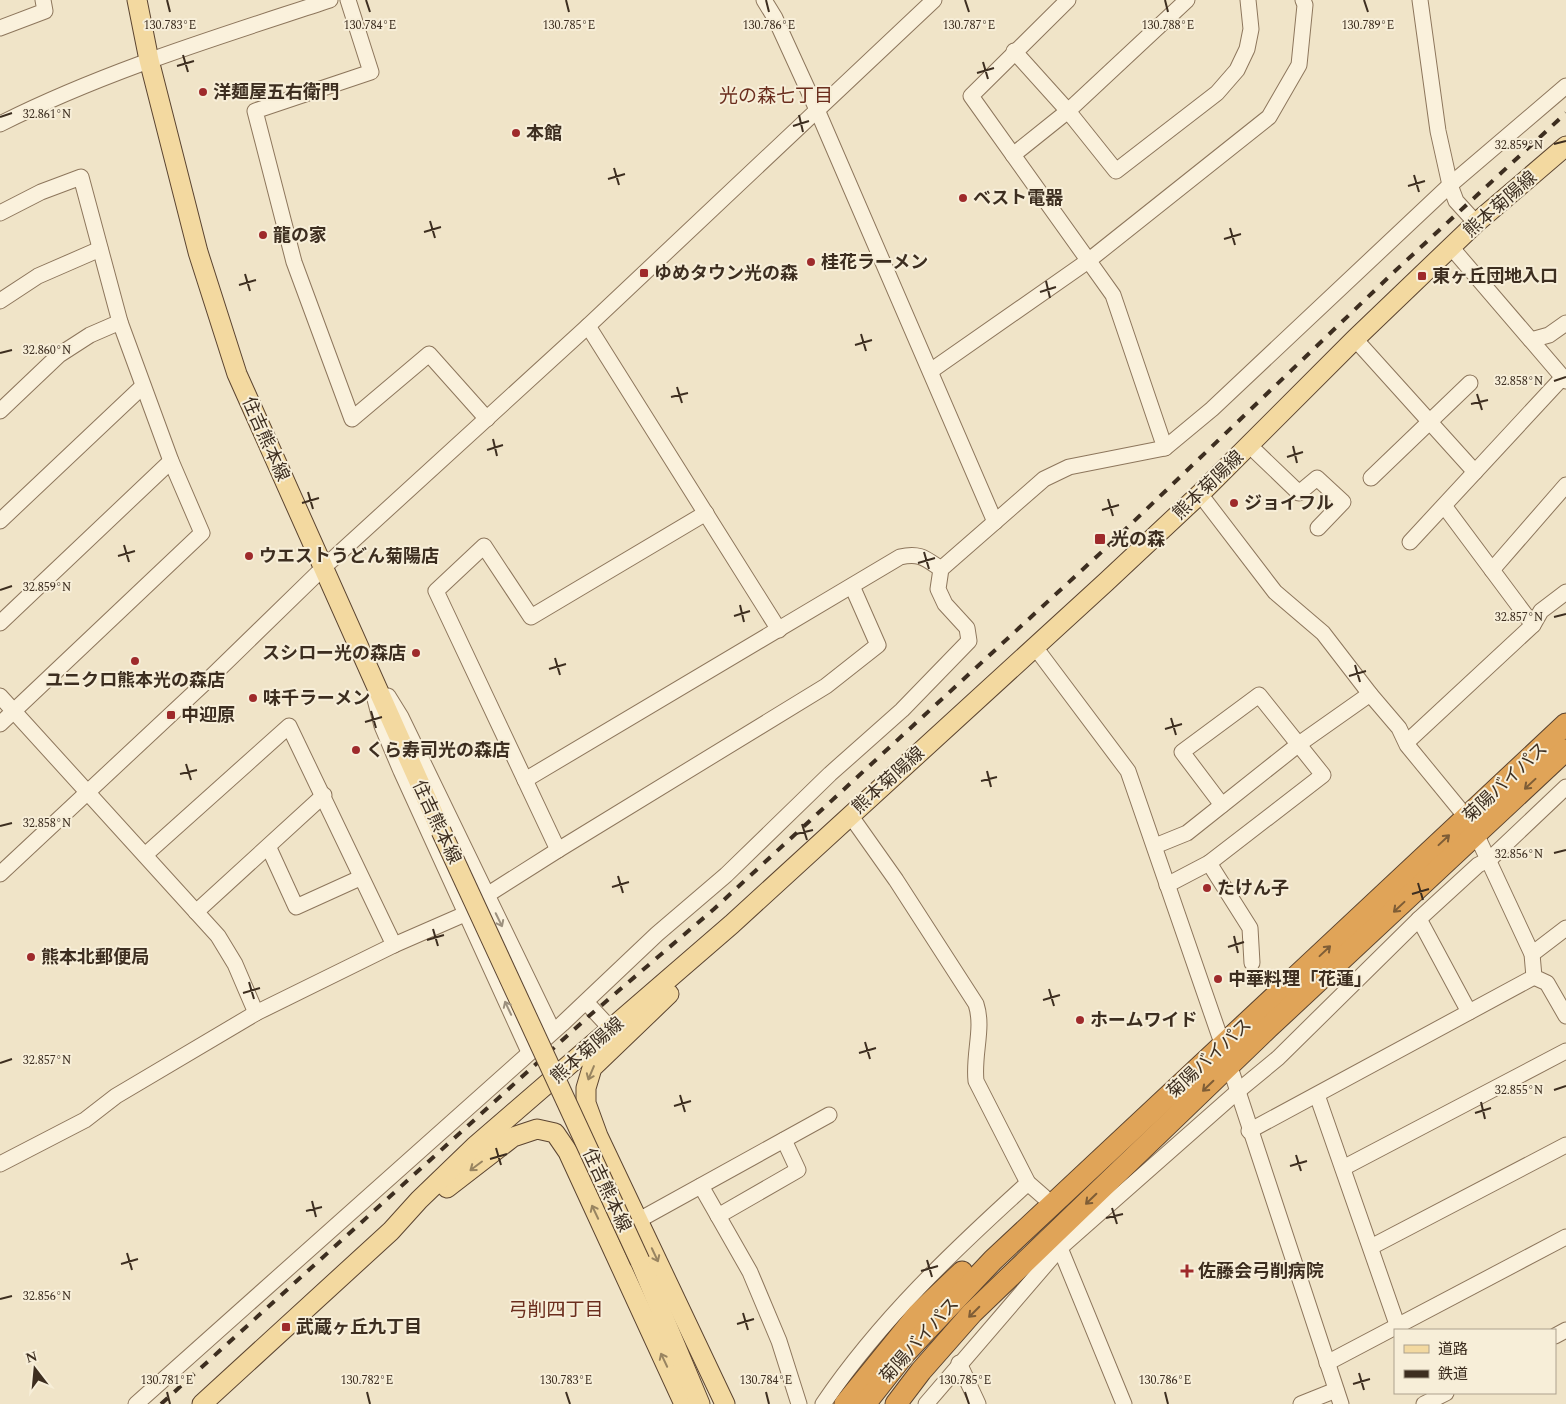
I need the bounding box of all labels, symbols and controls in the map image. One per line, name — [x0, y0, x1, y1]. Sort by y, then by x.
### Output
text: 130.783°E — [144, 16, 196, 35]
text: 130.784°E — [344, 16, 396, 35]
text: 130.785°E — [543, 16, 595, 35]
text: 130.786°E — [743, 16, 795, 35]
text: 130.787°E — [943, 16, 995, 35]
text: 130.788°E — [1142, 16, 1194, 35]
text: 130.789°E — [1342, 16, 1394, 35]
place label: 洋麺屋五右衛門 — [213, 79, 339, 106]
district label: 光の森七丁目 — [719, 82, 833, 111]
marker: 洋麺屋五右衛門 — [197, 86, 209, 98]
text: 32.861°N — [23, 105, 71, 124]
place label: 本館 — [526, 120, 562, 147]
marker: 本館 — [510, 127, 522, 139]
text: 32.859°N — [1495, 136, 1543, 155]
street label: 熊本菊陽線 — [1458, 165, 1543, 244]
place label: ベスト電器 — [973, 185, 1063, 212]
marker: ベスト電器 — [957, 192, 969, 204]
place label: 龍の家 — [273, 222, 327, 249]
marker: 龍の家 — [257, 229, 269, 241]
place label: 桂花ラーメン — [821, 249, 928, 276]
marker: 桂花ラーメン — [805, 256, 817, 268]
place label: ゆめタウン光の森 — [654, 260, 798, 287]
place label: 東ヶ丘団地入口 — [1432, 263, 1558, 290]
marker: ゆめタウン光の森 — [638, 267, 650, 279]
marker: 東ヶ丘団地入口 — [1416, 270, 1428, 282]
text: 32.860°N — [23, 341, 71, 360]
text: 32.858°N — [1495, 372, 1543, 391]
street label: 住吉熊本線 — [235, 393, 296, 486]
street label: 熊本菊陽線 — [1167, 444, 1250, 526]
place label: ジョイフル — [1244, 490, 1334, 517]
marker: ジョイフル — [1228, 497, 1240, 509]
place label: 光の森 — [1111, 526, 1165, 553]
marker: 光の森 — [1093, 532, 1107, 546]
place label: ウエストうどん菊陽店 — [259, 543, 439, 570]
marker: ウエストうどん菊陽店 — [243, 550, 255, 562]
text: 32.859°N — [23, 578, 71, 597]
text: 32.857°N — [1495, 608, 1543, 627]
place label: スシロー光の森店 — [262, 640, 406, 667]
marker: スシロー光の森店 — [410, 647, 422, 659]
marker: ユニクロ熊本光の森店 — [129, 655, 141, 667]
place label: ユニクロ熊本光の森店 — [45, 667, 225, 694]
place label: 味千ラーメン — [263, 685, 370, 712]
marker: 味千ラーメン — [247, 692, 259, 704]
place label: 中迎原 — [181, 702, 235, 729]
marker: 中迎原 — [165, 709, 177, 721]
street label: 菊陽バイパス — [1457, 736, 1554, 829]
place label: くら寿司光の森店 — [366, 737, 510, 764]
street label: 熊本菊陽線 — [846, 740, 931, 821]
marker: くら寿司光の森店 — [350, 744, 362, 756]
street label: 住吉熊本線 — [405, 776, 468, 869]
one-way arrow — [1524, 778, 1537, 790]
text: 32.858°N — [23, 814, 71, 833]
one-way arrow — [1437, 834, 1450, 846]
text: 32.856°N — [1495, 845, 1543, 864]
place label: たけん子 — [1217, 875, 1289, 902]
marker: たけん子 — [1201, 882, 1213, 894]
one-way arrow — [1393, 900, 1406, 912]
one-way arrow — [494, 912, 504, 927]
place label: 熊本北郵便局 — [41, 944, 149, 971]
one-way arrow — [1318, 945, 1331, 957]
marker: 熊本北郵便局 — [25, 951, 37, 963]
place label: 中華料理「花蓮」 — [1228, 966, 1372, 993]
marker: 中華料理「花蓮」 — [1212, 973, 1224, 985]
one-way arrow — [503, 1001, 513, 1016]
place label: ホームワイド — [1090, 1007, 1197, 1034]
street label: 熊本菊陽線 — [545, 1011, 630, 1090]
street label: 菊陽バイパス — [1161, 1012, 1258, 1105]
marker: ホームワイド — [1074, 1014, 1086, 1026]
text: 32.857°N — [23, 1051, 71, 1070]
one-way arrow — [586, 1066, 595, 1081]
one-way arrow — [1202, 1080, 1214, 1092]
text: 32.855°N — [1495, 1081, 1543, 1100]
street label: 住吉熊本線 — [575, 1144, 638, 1237]
one-way arrow — [469, 1161, 483, 1171]
one-way arrow — [1085, 1193, 1097, 1205]
one-way arrow — [590, 1205, 600, 1220]
one-way arrow — [651, 1247, 660, 1262]
place label: 佐藤会弓削病院 — [1198, 1258, 1324, 1285]
marker: 佐藤会弓削病院 — [1180, 1264, 1194, 1278]
text: 32.856°N — [23, 1287, 71, 1306]
street label: 菊陽バイパス — [873, 1291, 965, 1389]
district label: 弓削四丁目 — [508, 1296, 604, 1325]
one-way arrow — [968, 1306, 980, 1318]
place label: 武蔵ヶ丘九丁目 — [296, 1314, 422, 1341]
marker: 武蔵ヶ丘九丁目 — [280, 1321, 292, 1333]
legend — [1394, 1329, 1556, 1394]
text: 道路 — [1438, 1338, 1468, 1361]
north arrow — [10, 1344, 60, 1394]
text: N — [23, 1345, 40, 1369]
one-way arrow — [659, 1352, 669, 1367]
text: 鉄道 — [1438, 1363, 1468, 1386]
text: 130.781°E — [141, 1371, 193, 1390]
text: 130.782°E — [341, 1371, 393, 1390]
text: 130.783°E — [540, 1371, 592, 1390]
text: 130.784°E — [740, 1371, 792, 1390]
text: 130.785°E — [939, 1371, 991, 1390]
text: 130.786°E — [1139, 1371, 1191, 1390]

